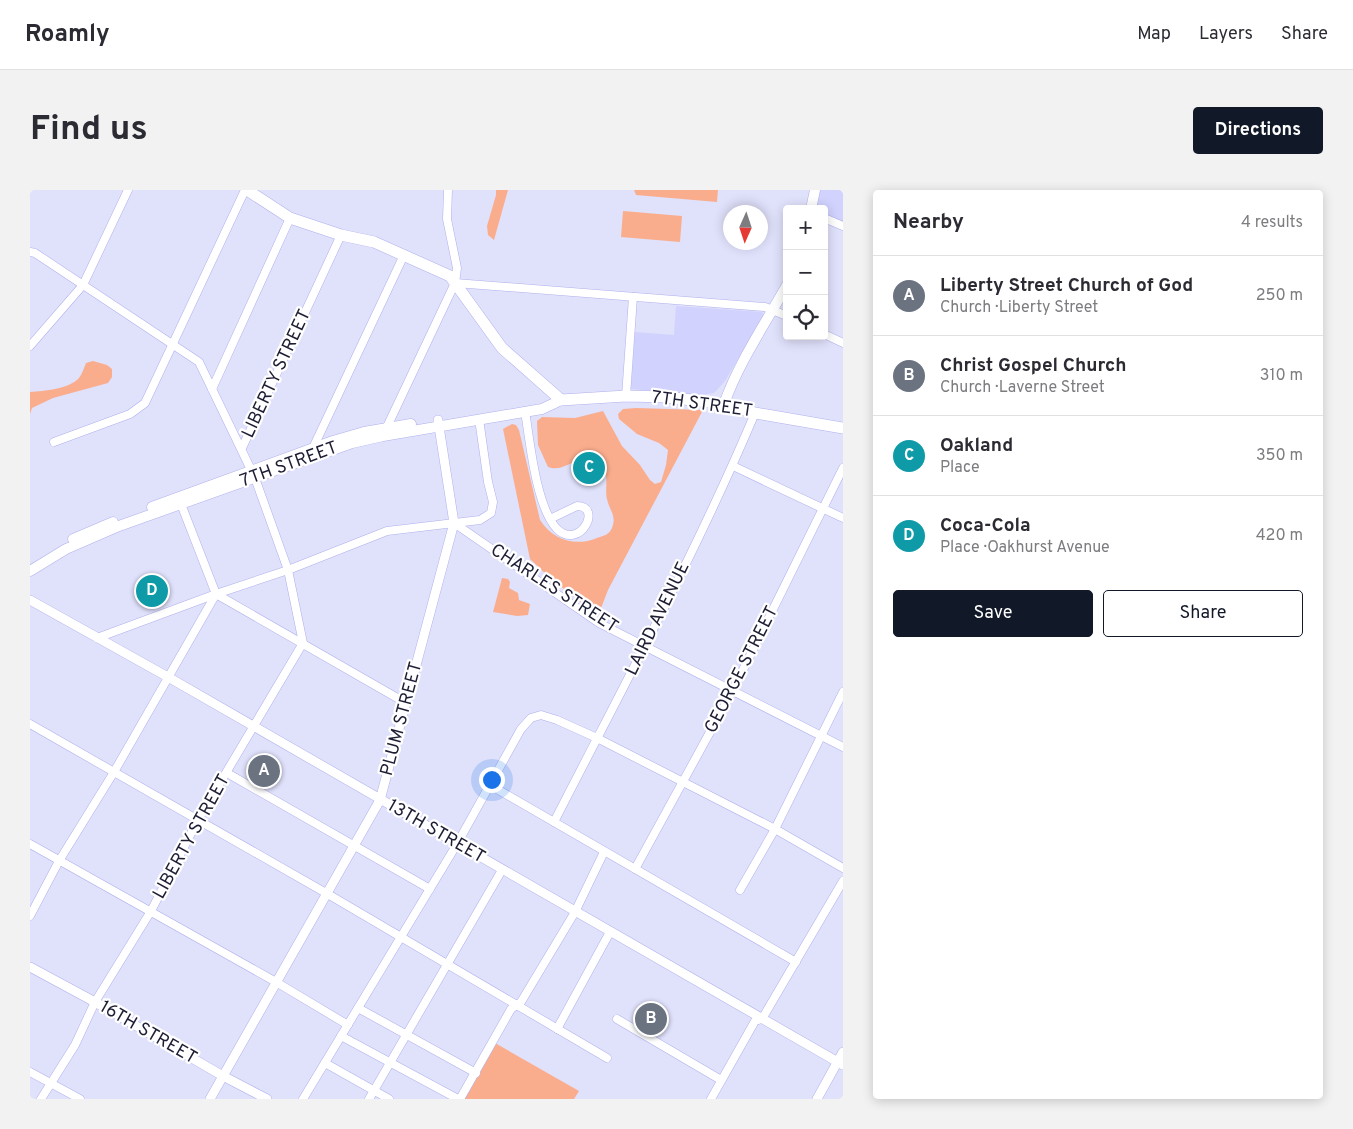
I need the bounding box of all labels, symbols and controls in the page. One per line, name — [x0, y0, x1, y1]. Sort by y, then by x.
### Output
text: Roamly — [25, 20, 110, 50]
text: Map — [1137, 23, 1171, 46]
text: Layers — [1199, 23, 1253, 46]
text: Share — [1281, 23, 1328, 46]
button: Directions — [1193, 107, 1323, 154]
text: Find us — [30, 108, 148, 152]
north arrow — [723, 205, 768, 250]
map controls — [783, 205, 828, 340]
button: + — [783, 205, 828, 250]
text: Nearby — [893, 209, 964, 236]
text: 4 results — [1241, 213, 1303, 233]
button: − — [783, 250, 828, 295]
text: Liberty Street Church of God — [940, 274, 1193, 298]
text: A — [903, 286, 915, 306]
text: 250 m — [1256, 286, 1303, 306]
button: locate — [783, 295, 828, 340]
text: Church · Liberty Street — [940, 298, 1098, 318]
street label: LIBERTY STREET — [237, 306, 317, 442]
text: Christ Gospel Church — [940, 354, 1126, 378]
text: B — [903, 366, 915, 386]
text: 310 m — [1260, 366, 1303, 386]
text: Church · Laverne Street — [940, 378, 1105, 398]
street label: 7TH STREET — [650, 387, 754, 423]
text: Oakland — [940, 434, 1013, 458]
street label: 7TH STREET — [237, 437, 341, 493]
text: C — [904, 446, 914, 466]
text: 350 m — [1256, 446, 1303, 466]
pin: C — [573, 449, 605, 487]
text: Place — [940, 458, 980, 478]
text: Coca-Cola — [940, 514, 1031, 538]
text: D — [903, 526, 915, 546]
text: 420 m — [1256, 526, 1303, 546]
text: Place · Oakhurst Avenue — [940, 538, 1110, 558]
street label: CHARLES STREET — [486, 539, 622, 639]
street label: LAIRD AVENUE — [621, 558, 695, 680]
pin: D — [136, 572, 168, 610]
button: Save — [893, 590, 1093, 637]
button: Share — [1103, 590, 1303, 637]
street label: GEORGE STREET — [700, 602, 784, 738]
street label: PLUM STREET — [376, 659, 428, 779]
pin: A — [248, 752, 280, 790]
your location — [479, 767, 505, 793]
street label: LIBERTY STREET — [148, 771, 236, 903]
street label: 13TH STREET — [383, 795, 489, 869]
street label: 16TH STREET — [95, 996, 201, 1070]
pin: B — [635, 1000, 667, 1038]

